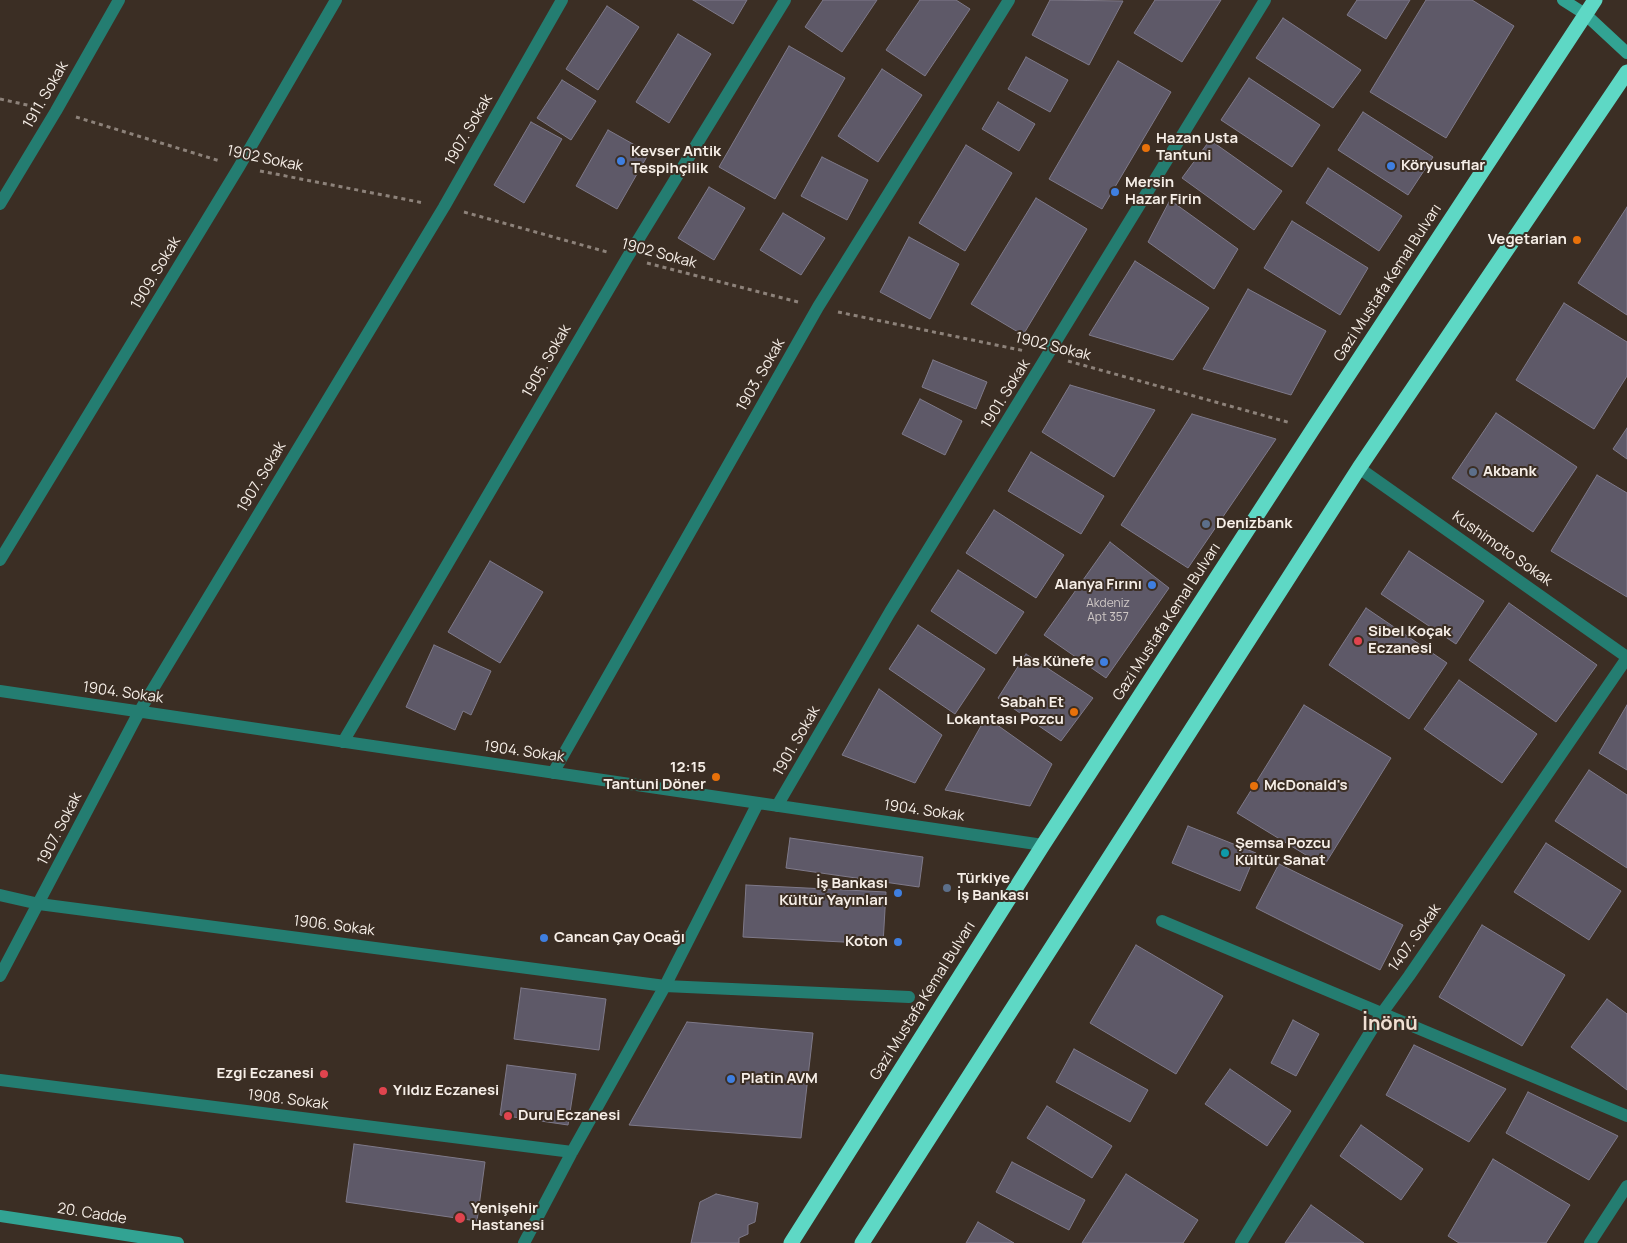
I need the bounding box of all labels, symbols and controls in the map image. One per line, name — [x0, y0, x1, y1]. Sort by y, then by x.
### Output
street label: 1911. Sokak — [20, 58, 72, 132]
street label: 1907. Sokak — [441, 91, 497, 169]
place label: Hazan Usta Tantuni — [1156, 130, 1238, 165]
street label: 1902 Sokak — [225, 142, 305, 176]
marker: Hazan Usta Tantuni — [1140, 142, 1152, 154]
place label: Kevser Antik Tespihçilik — [631, 143, 721, 178]
marker: Kevser Antik Tespihçilik — [615, 155, 627, 167]
place label: Köryusuflar — [1401, 157, 1485, 175]
marker: Köryusuflar — [1385, 160, 1397, 172]
place label: Mersin Hazar Firin — [1125, 174, 1201, 209]
marker: Mersin Hazar Firin — [1109, 186, 1121, 198]
street label: Gazi Mustafa Kemal Bulvarı — [1330, 201, 1446, 365]
place label: Vegetarian — [1488, 231, 1567, 249]
street label: 1909. Sokak — [127, 233, 185, 313]
marker: Vegetarian — [1571, 234, 1583, 246]
street label: 1902 Sokak — [619, 235, 699, 273]
street label: 1905. Sokak — [519, 321, 575, 401]
street label: 1902 Sokak — [1013, 329, 1093, 365]
street label: 1903. Sokak — [733, 336, 789, 414]
street label: 1901. Sokak — [978, 356, 1034, 432]
street label: 1907. Sokak — [234, 439, 290, 515]
place label: Akbank — [1483, 463, 1536, 481]
marker: Akbank — [1467, 466, 1479, 478]
street label: Kushimoto Sokak — [1448, 508, 1556, 590]
place label: Denizbank — [1216, 515, 1292, 533]
marker: Denizbank — [1200, 518, 1212, 530]
street label: Gazi Mustafa Kemal Bulvarı — [1109, 540, 1225, 704]
place label: Alanya Fırını — [1054, 576, 1142, 594]
marker: Alanya Fırını — [1146, 579, 1158, 591]
house number: Akdeniz Apt 357 — [1086, 597, 1130, 625]
place label: Sibel Koçak Eczanesi — [1368, 623, 1451, 658]
marker: Sibel Koçak Eczanesi — [1352, 635, 1364, 647]
place label: Has Künefe — [1012, 653, 1094, 671]
marker: Has Künefe — [1098, 656, 1110, 668]
street label: 1904. Sokak — [82, 678, 164, 708]
place label: Sabah Et Lokantası Pozcu — [946, 694, 1064, 729]
street label: 1901. Sokak — [770, 703, 824, 779]
marker: Sabah Et Lokantası Pozcu — [1068, 706, 1080, 718]
street label: 1904. Sokak — [483, 737, 565, 767]
place label: 12:15 Tantuni Döner — [603, 759, 706, 794]
marker: 12:15 Tantuni Döner — [710, 771, 722, 783]
place label: McDonald's — [1264, 777, 1348, 795]
marker: McDonald's — [1248, 780, 1260, 792]
street label: 1907. Sokak — [34, 790, 86, 868]
street label: 1904. Sokak — [883, 796, 965, 826]
place label: Şemsa Pozcu Kültür Sanat — [1235, 835, 1331, 870]
marker: Şemsa Pozcu Kültür Sanat — [1219, 847, 1231, 859]
place label: Türkiye İş Bankası — [957, 870, 1029, 905]
place label: İş Bankası Kültür Yayınları — [779, 875, 888, 910]
marker: Türkiye İş Bankası — [941, 882, 953, 894]
marker: İş Bankası Kültür Yayınları — [892, 887, 904, 899]
street label: 1407. Sokak — [1385, 901, 1445, 975]
street label: 1906. Sokak — [292, 912, 376, 940]
street label: Gazi Mustafa Kemal Bulvarı — [867, 918, 979, 1084]
place label: Cancan Çay Ocağı — [554, 929, 685, 947]
marker: Cancan Çay Ocağı — [538, 932, 550, 944]
place label: Koton — [845, 933, 888, 951]
marker: Koton — [892, 936, 904, 948]
district label: İnönü — [1362, 1012, 1418, 1036]
place label: Ezgi Eczanesi — [217, 1065, 314, 1083]
marker: Ezgi Eczanesi — [318, 1068, 330, 1080]
place label: Platin AVM — [741, 1070, 818, 1088]
marker: Platin AVM — [725, 1073, 737, 1085]
place label: Yıldız Eczanesi — [393, 1082, 499, 1100]
marker: Yıldız Eczanesi — [377, 1085, 389, 1097]
street label: 1908. Sokak — [247, 1086, 329, 1114]
place label: Duru Eczanesi — [518, 1107, 620, 1125]
marker: Duru Eczanesi — [502, 1110, 514, 1122]
street label: 20. Cadde — [56, 1200, 128, 1228]
place label: Yenişehir Hastanesi — [471, 1200, 544, 1235]
marker: Yenişehir Hastanesi — [453, 1211, 467, 1225]

